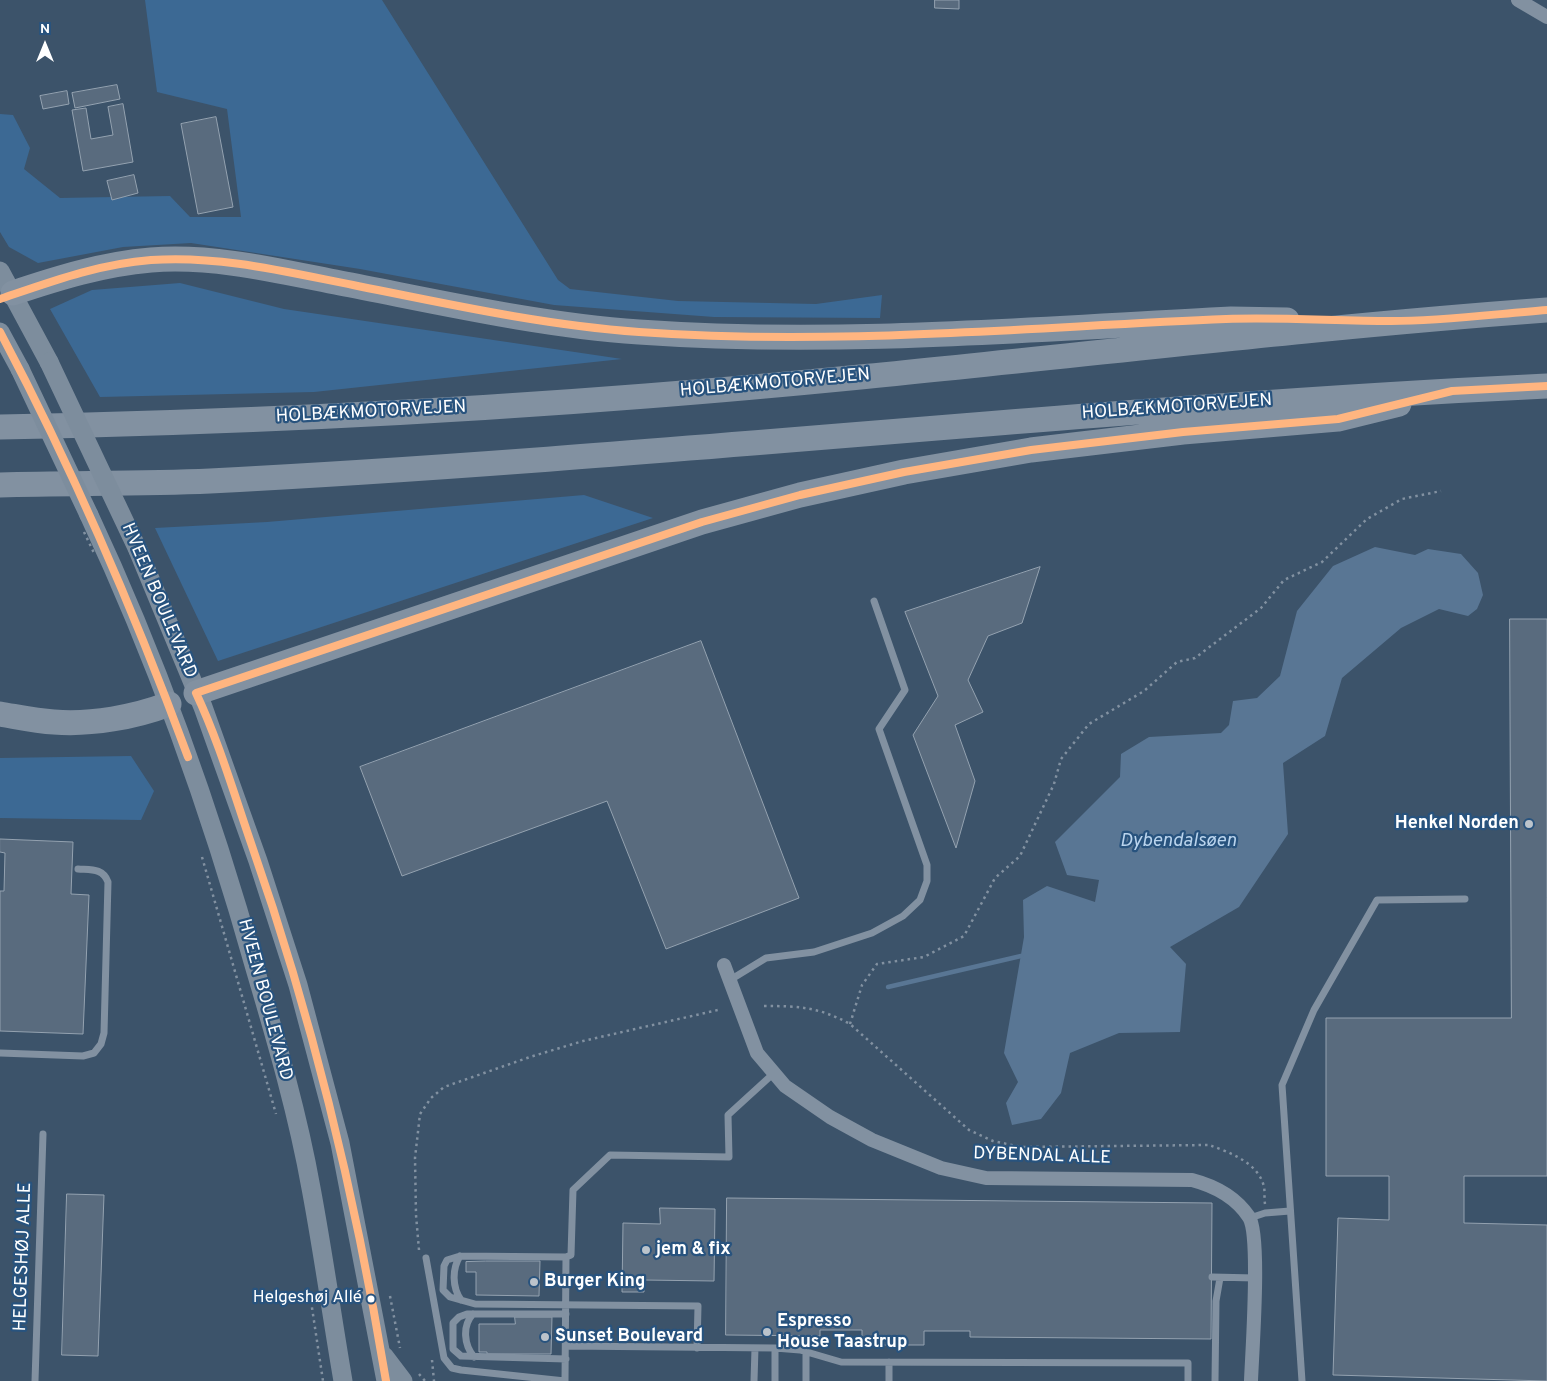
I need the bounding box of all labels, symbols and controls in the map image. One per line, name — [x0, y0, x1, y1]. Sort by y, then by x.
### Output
north arrow — [20, 20, 70, 70]
text: N — [40, 21, 50, 38]
street label: HOLBÆKMOTORVEJEN — [679, 365, 871, 403]
street label: HOLBÆKMOTORVEJEN — [1081, 391, 1273, 425]
street label: HOLBÆKMOTORVEJEN — [275, 397, 467, 429]
street label: HVEEN BOULEVARD — [116, 520, 200, 682]
place label: Henkel Norden — [1395, 813, 1519, 835]
marker: Henkel Norden — [1523, 818, 1535, 830]
water label: Dybendalsøen — [1120, 831, 1236, 853]
street label: HVEEN BOULEVARD — [232, 917, 296, 1083]
street label: DYBENDAL ALLE — [973, 1144, 1111, 1170]
street label: HELGESHØJ ALLE — [11, 1182, 37, 1332]
place label: jem & fix — [656, 1239, 731, 1261]
marker: jem & fix — [640, 1244, 652, 1256]
place label: Burger King — [544, 1271, 645, 1293]
marker: Burger King — [528, 1276, 540, 1288]
place label: Helgeshøj Allé — [253, 1289, 362, 1309]
marker: Helgeshøj Allé — [366, 1294, 376, 1304]
place label: Espresso House Taastrup — [777, 1311, 907, 1354]
place label: Sunset Boulevard — [555, 1326, 703, 1348]
marker: Espresso House Taastrup — [761, 1326, 773, 1338]
marker: Sunset Boulevard — [539, 1331, 551, 1343]

